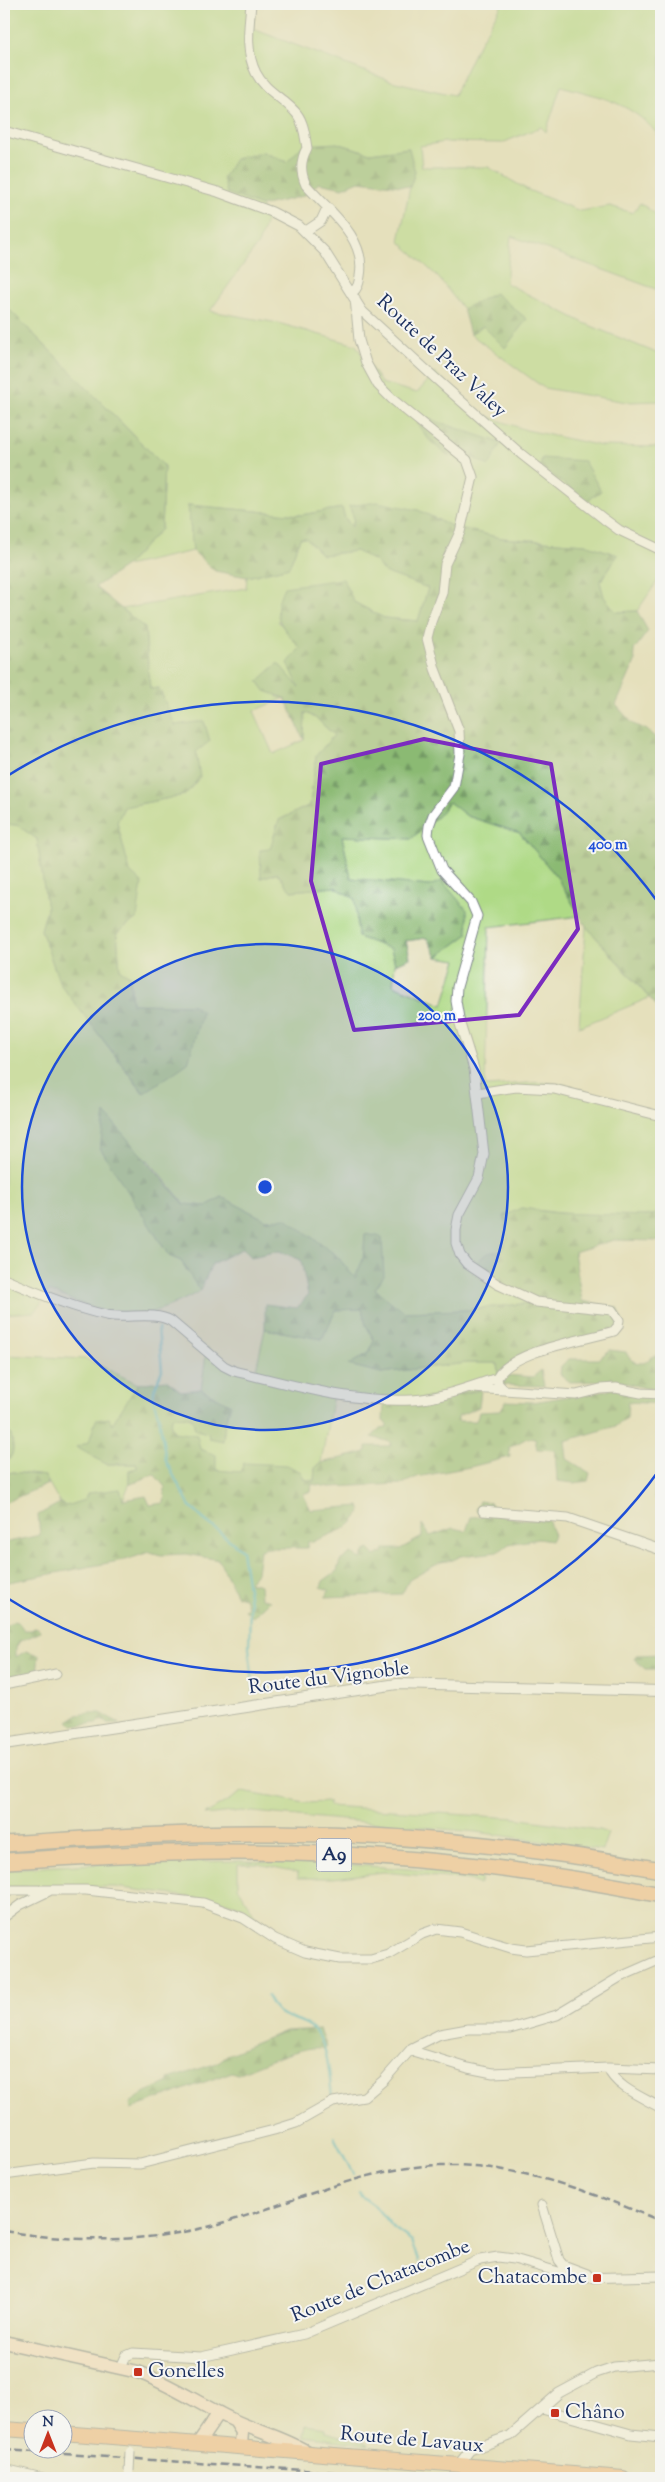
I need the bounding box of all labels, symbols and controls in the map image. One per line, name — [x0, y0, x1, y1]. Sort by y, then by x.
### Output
street label: Route de Praz Valey — [369, 289, 513, 425]
text: 400 m — [588, 835, 628, 856]
text: 200 m — [418, 1006, 457, 1027]
centre of rings — [256, 1178, 274, 1196]
street label: Route du Vignoble — [247, 1655, 411, 1703]
road number: A9 — [316, 1838, 352, 1872]
street label: Route de Chatacombe — [287, 2233, 475, 2331]
place label: Chatacombe — [478, 2264, 587, 2293]
marker: Chatacombe — [591, 2272, 603, 2284]
place label: Gonelles — [148, 2358, 224, 2387]
marker: Gonelles — [132, 2366, 144, 2378]
place label: Châno — [565, 2399, 625, 2428]
marker: Châno — [549, 2407, 561, 2419]
north arrow — [22, 2410, 72, 2460]
text: N — [42, 2413, 54, 2433]
street label: Route de Lavaux — [339, 2420, 485, 2462]

